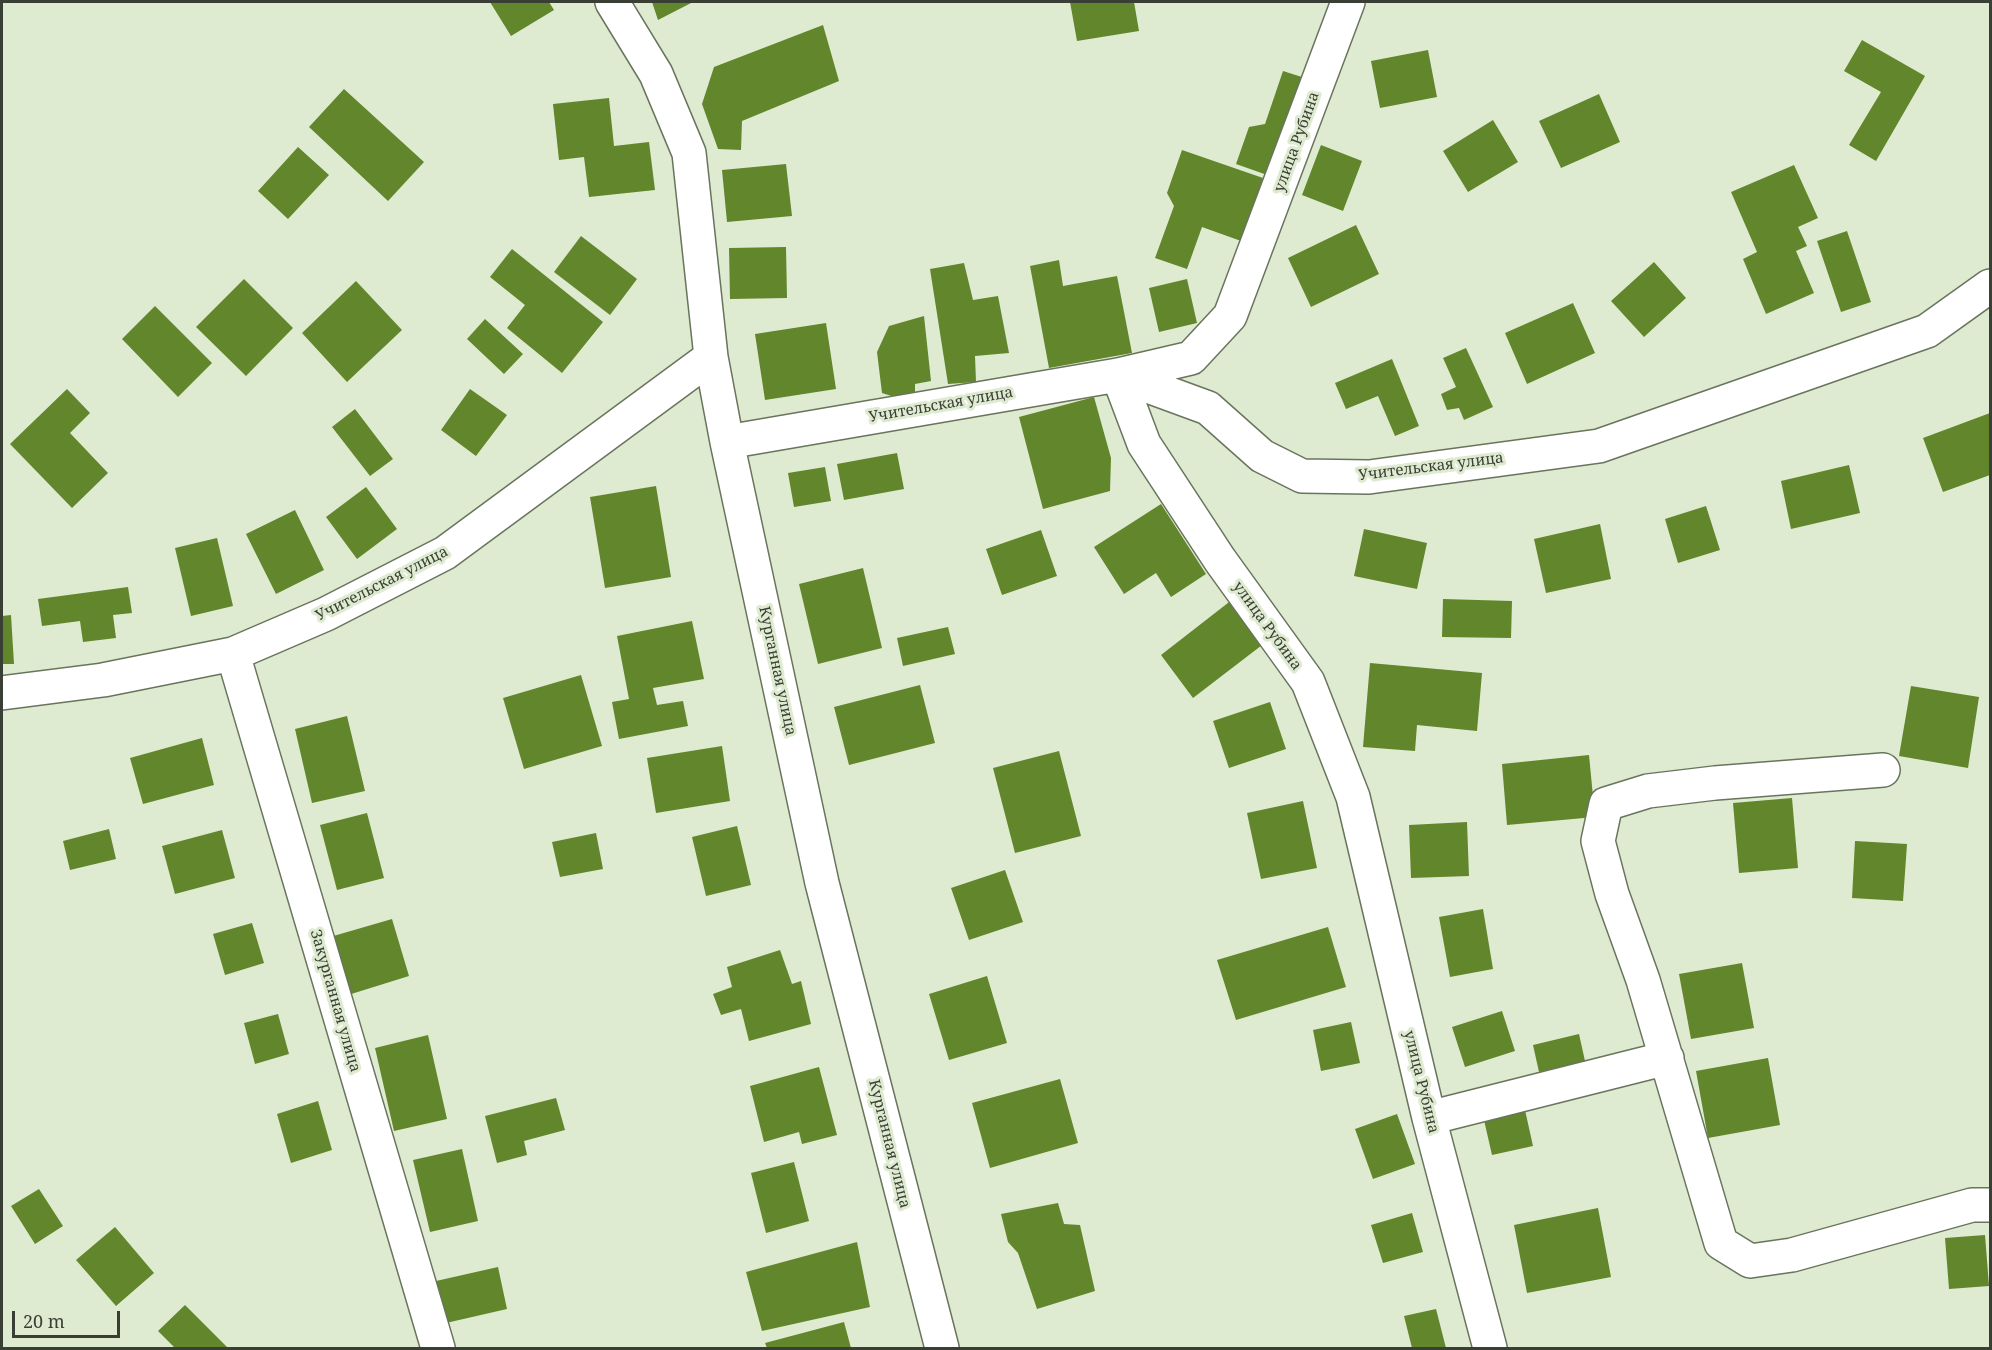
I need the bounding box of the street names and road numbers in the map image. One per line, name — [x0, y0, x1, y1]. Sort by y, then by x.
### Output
street label: улица Рубина — [1271, 89, 1323, 195]
street label: Учительская улица — [867, 383, 1015, 427]
street label: Учительская улица — [1357, 449, 1505, 485]
street label: Учительская улица — [313, 543, 451, 625]
street label: улица Рубина — [1229, 578, 1305, 674]
street label: Курганная улица — [755, 605, 799, 737]
street label: Закурганная улица — [306, 928, 364, 1074]
street label: улица Рубина — [1400, 1029, 1442, 1135]
street label: Курганная улица — [864, 1078, 914, 1210]

